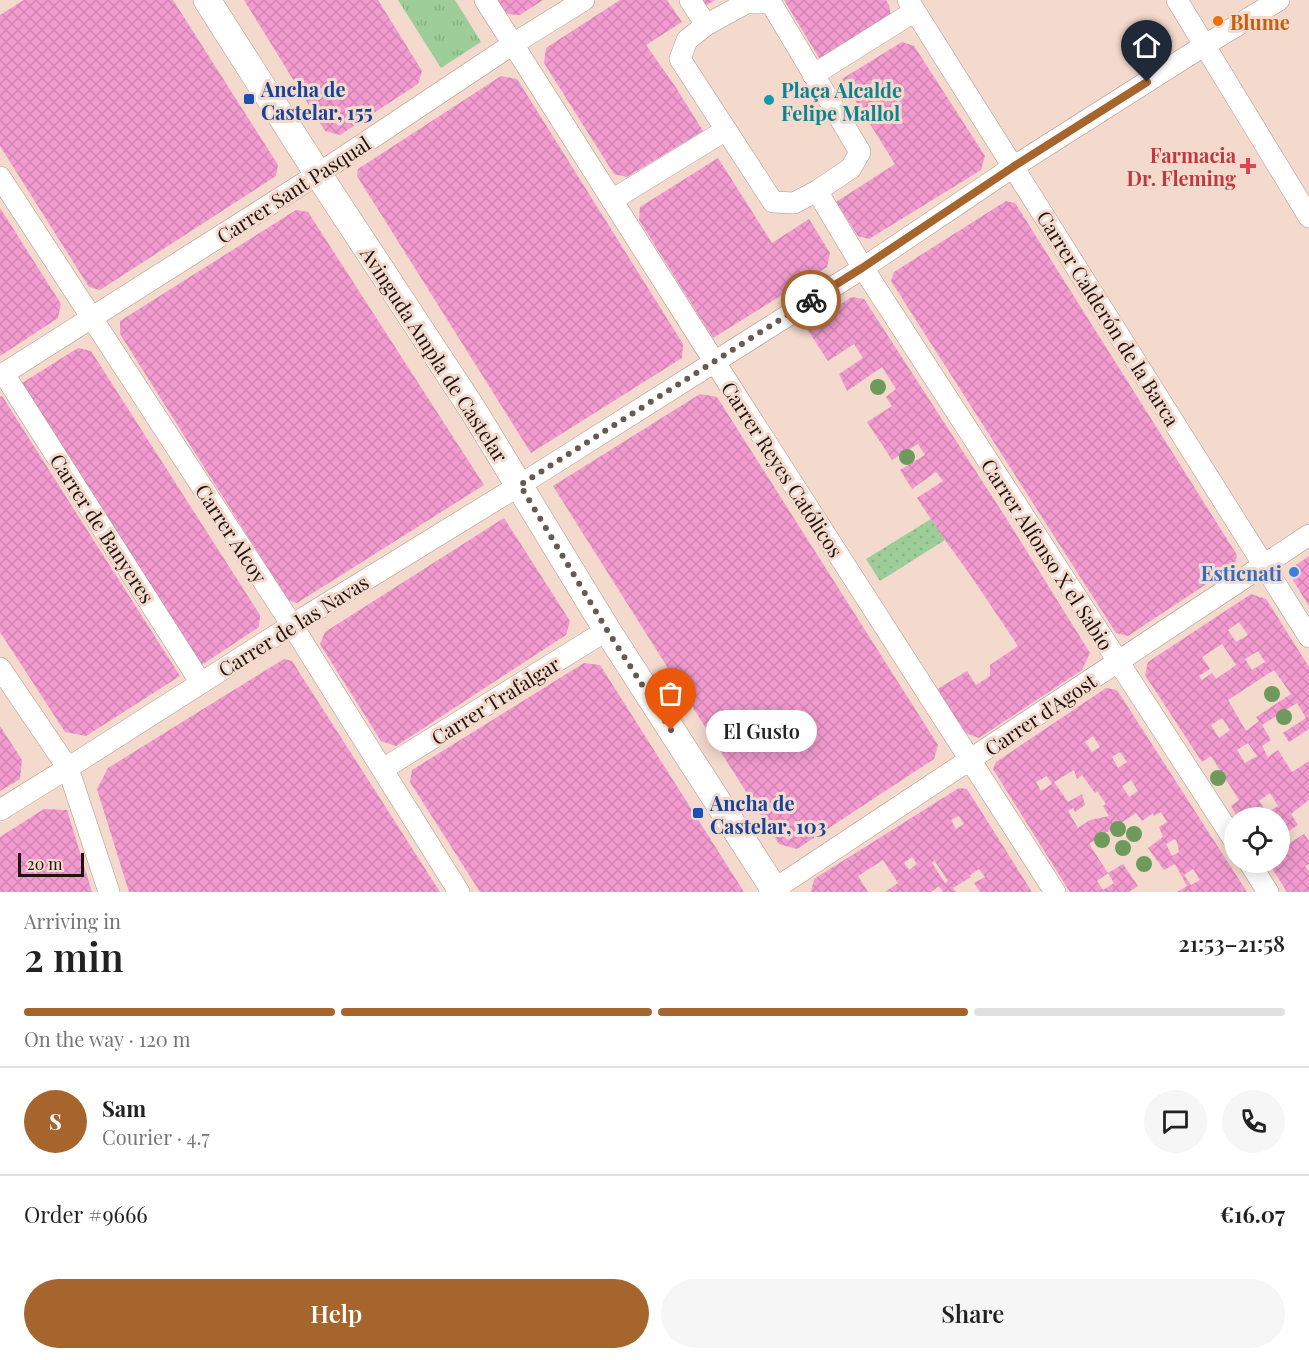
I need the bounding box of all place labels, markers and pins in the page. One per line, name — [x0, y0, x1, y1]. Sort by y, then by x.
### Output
place label: Blume — [1230, 8, 1290, 35]
marker: Blume — [1211, 14, 1225, 28]
pin — [1121, 20, 1172, 82]
place label: Ancha de Castelar, 155 — [260, 75, 373, 125]
place label: Plaça Alcalde Felipe Mallol — [781, 76, 902, 126]
marker: Ancha de Castelar, 155 — [242, 92, 256, 106]
marker: Plaça Alcalde Felipe Mallol — [762, 93, 776, 107]
place label: Farmacia Dr. Fleming — [1127, 141, 1237, 191]
marker: Farmacia Dr. Fleming — [1241, 159, 1255, 173]
place label: Esticnati — [1201, 559, 1282, 586]
marker: Esticnati — [1287, 565, 1301, 579]
pin — [645, 668, 696, 730]
callout: El Gusto — [707, 709, 818, 751]
place label: Ancha de Castelar, 103 — [709, 789, 827, 839]
marker: Ancha de Castelar, 103 — [691, 806, 705, 820]

